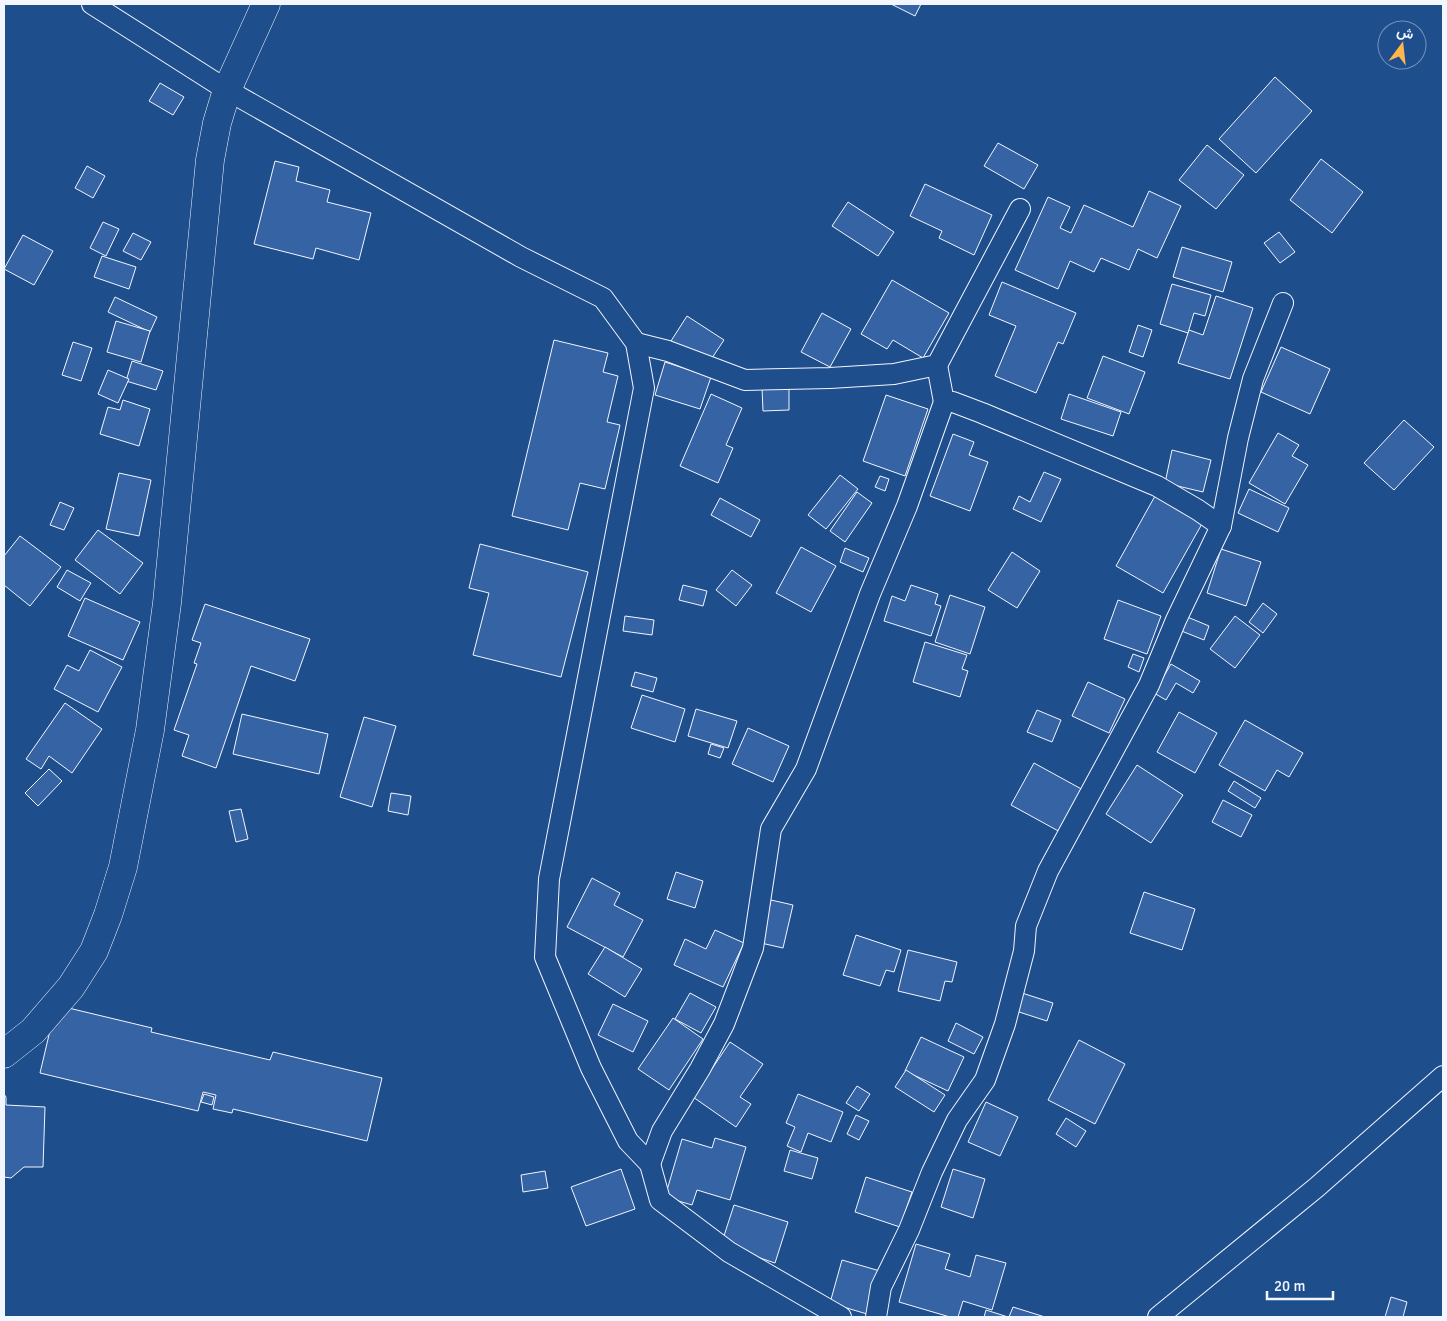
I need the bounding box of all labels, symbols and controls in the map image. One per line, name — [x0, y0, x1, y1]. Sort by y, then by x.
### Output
north arrow — [1377, 20, 1427, 70]
text: ش — [1395, 23, 1416, 43]
scale bar — [1267, 1268, 1333, 1300]
text: 20 m — [1274, 1277, 1305, 1295]

